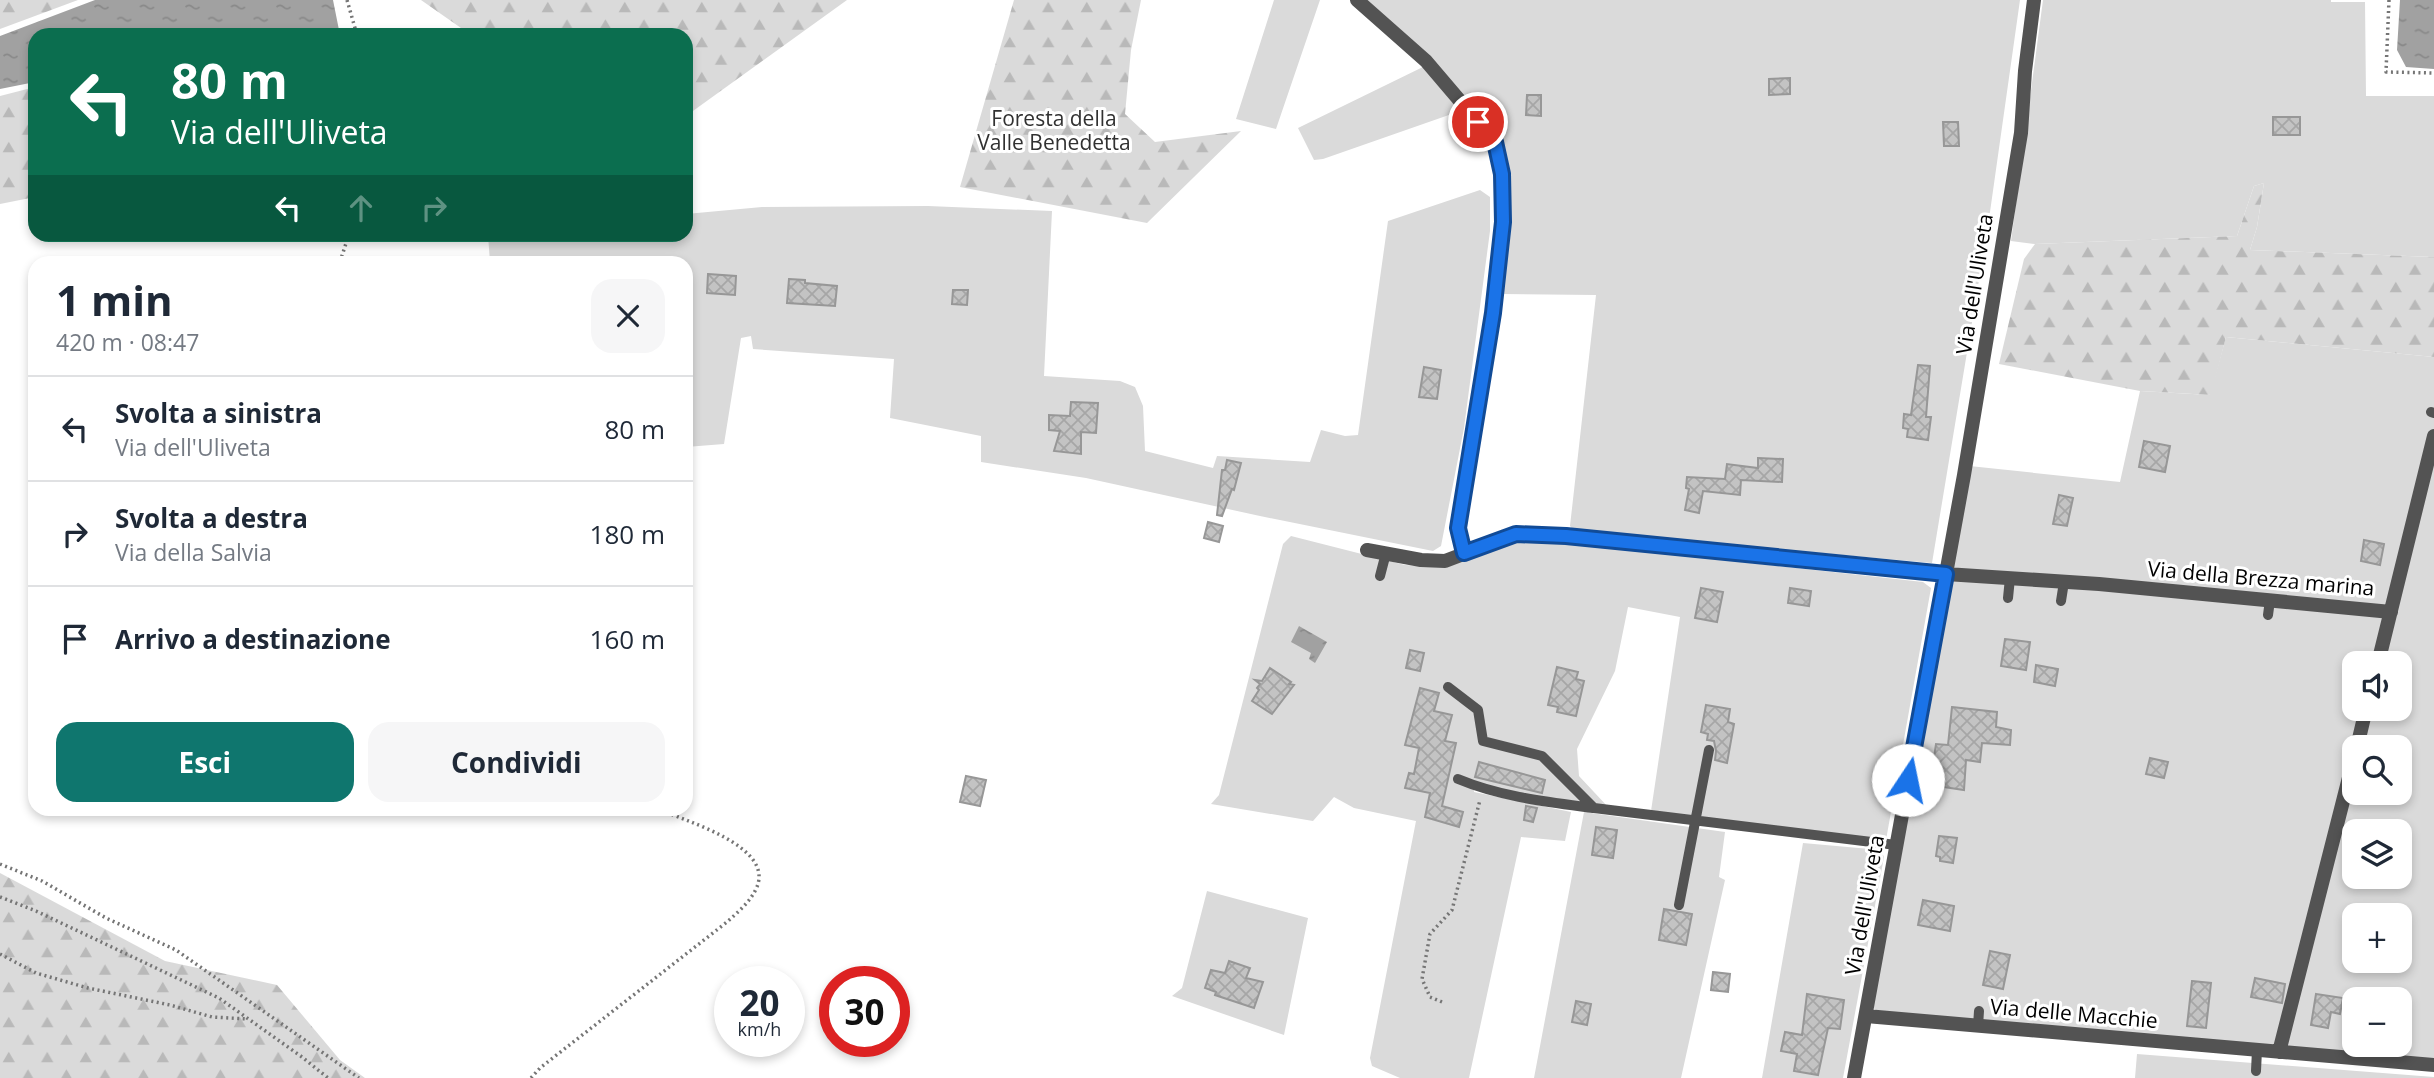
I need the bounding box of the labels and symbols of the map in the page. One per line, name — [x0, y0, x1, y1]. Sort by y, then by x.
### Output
pin — [1448, 92, 1508, 152]
park label: Foresta della Valle Benedetta — [977, 104, 1131, 156]
street label: Via dell'Uliveta — [1949, 212, 1999, 356]
street label: Via della Brezza marina — [2146, 554, 2376, 602]
position arrow — [1871, 743, 1945, 817]
street label: Via dell'Uliveta — [1838, 833, 1890, 977]
speed limit sign: 30 — [819, 966, 910, 1057]
street label: Via delle Macchie — [1989, 992, 2159, 1034]

